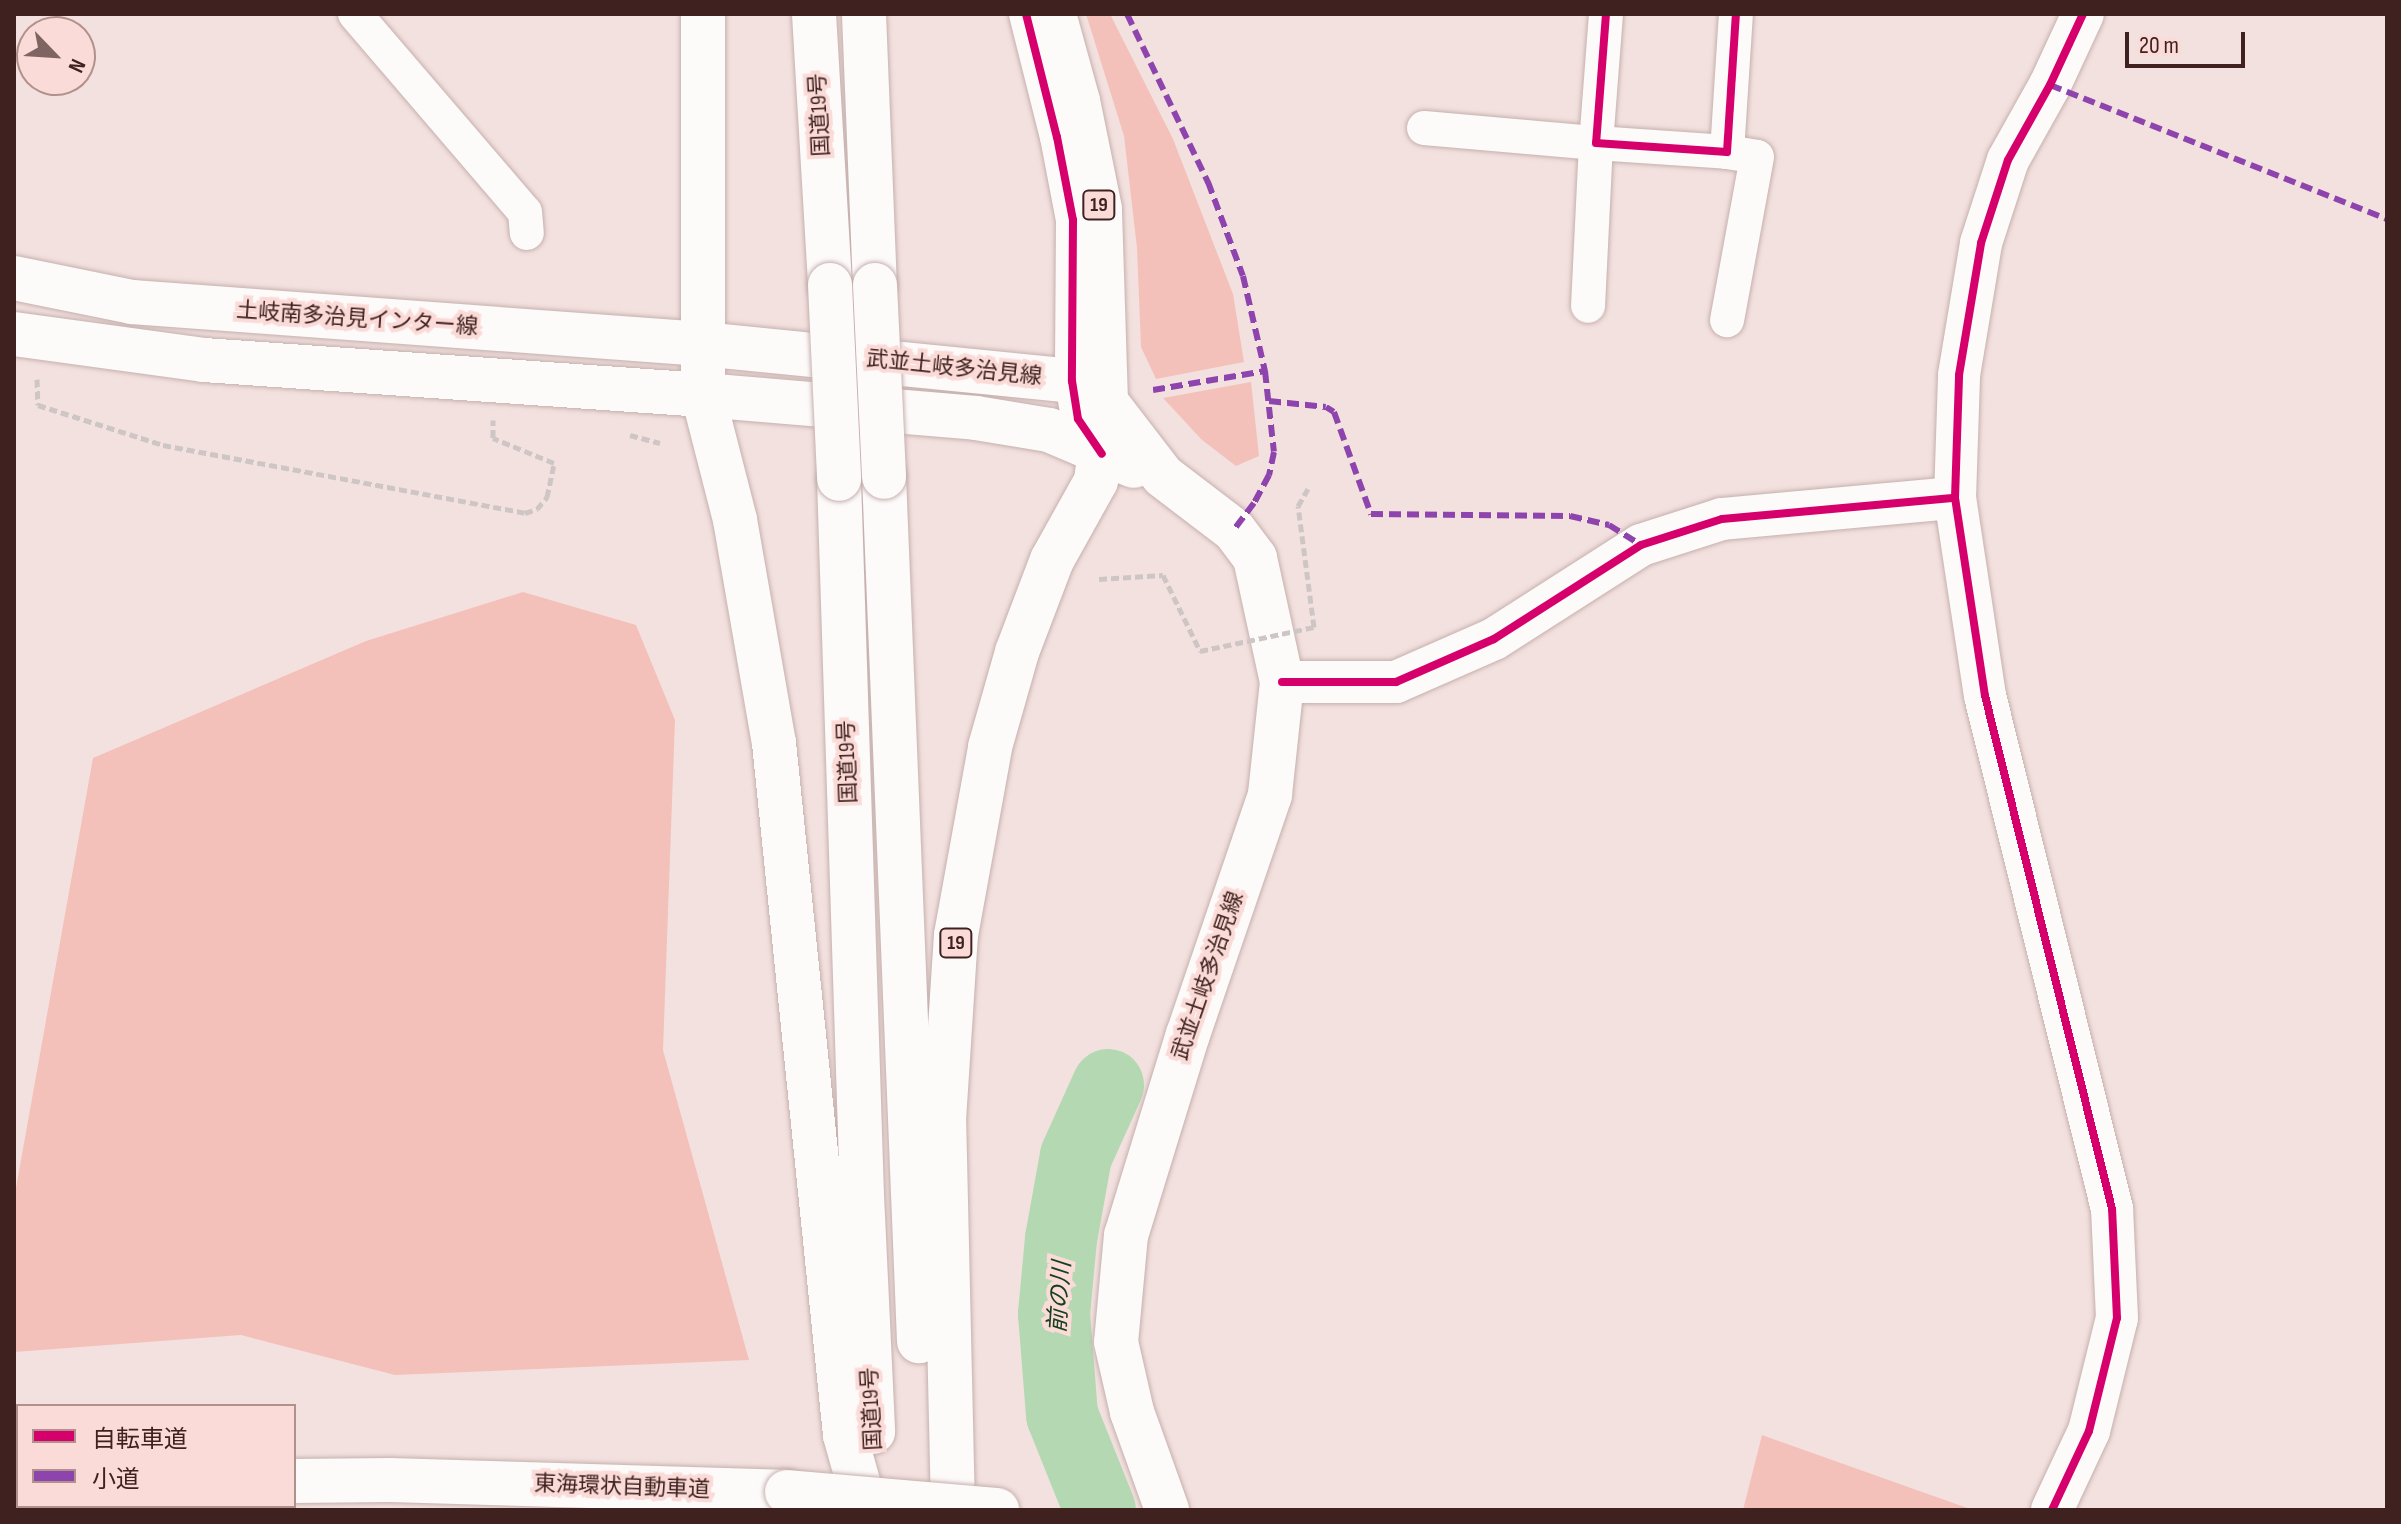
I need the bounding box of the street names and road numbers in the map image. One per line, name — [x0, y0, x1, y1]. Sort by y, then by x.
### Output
street label: 国道19号 — [805, 73, 835, 157]
road number: 19 — [1081, 189, 1117, 221]
street label: 土岐南多治見インター線 — [235, 297, 479, 341]
street label: 武並土岐多治見線 — [865, 346, 1043, 390]
street label: 国道19号 — [833, 720, 863, 804]
street label: 武並土岐多治見線 — [1167, 888, 1249, 1064]
road number: 19 — [938, 927, 974, 959]
street label: 国道19号 — [857, 1367, 887, 1451]
street label: 東海環状自動車道 — [534, 1471, 710, 1503]

